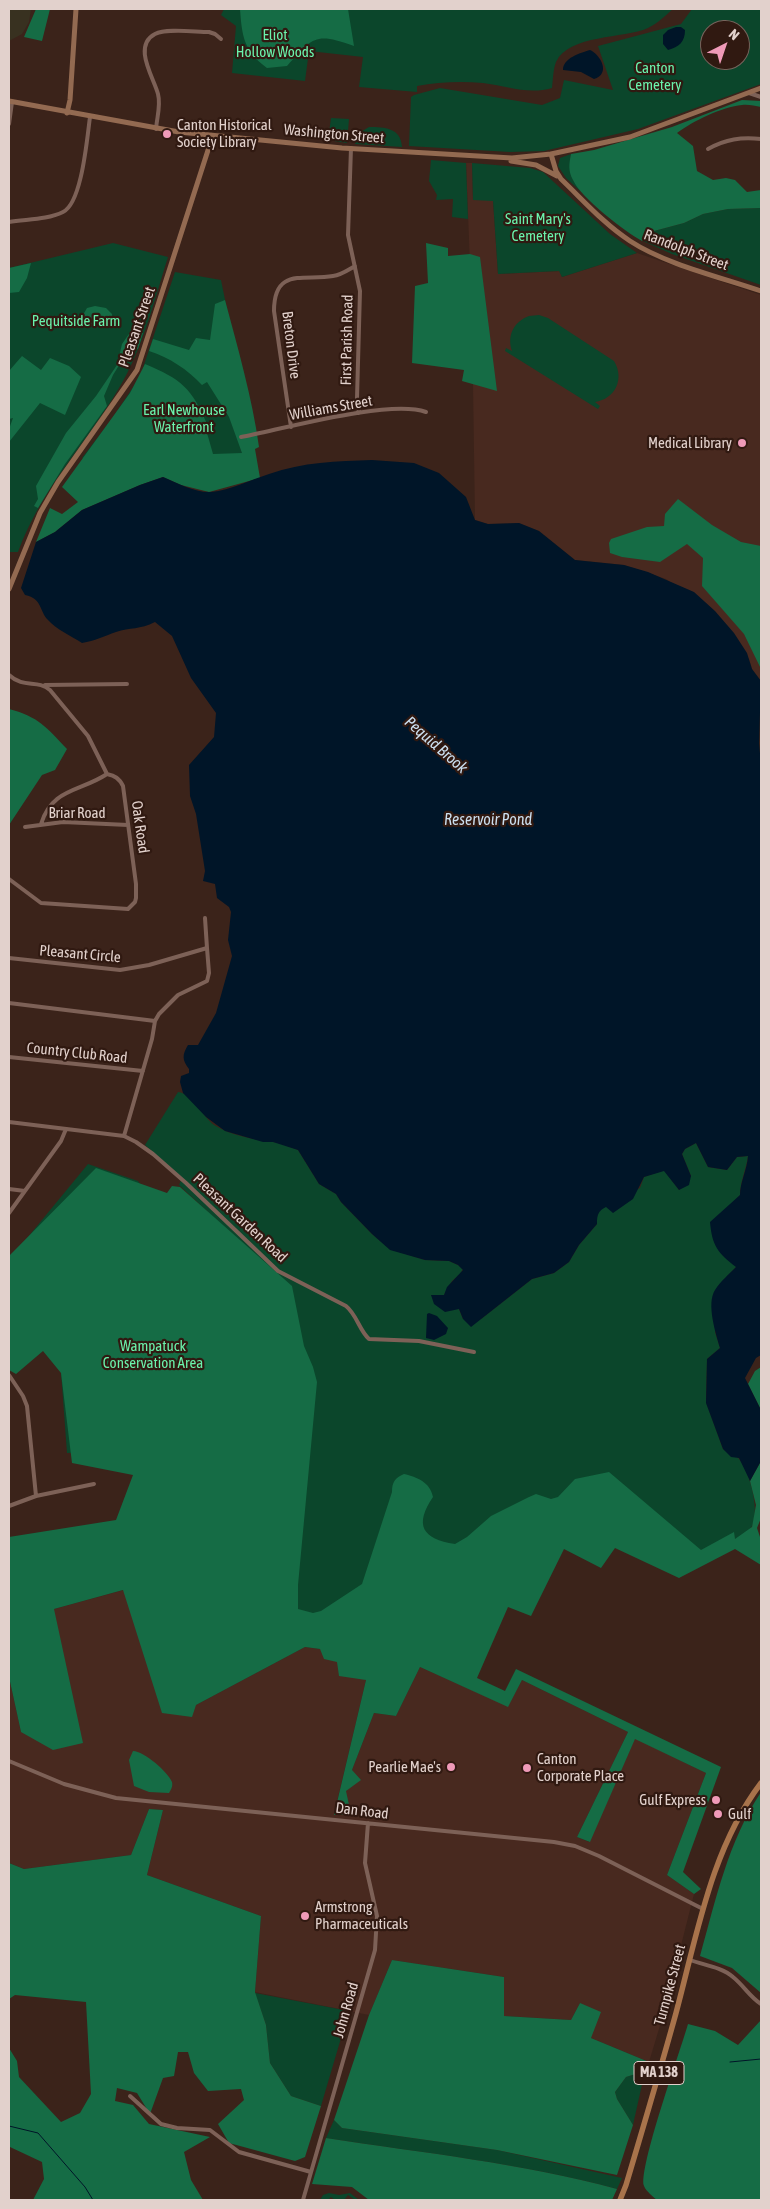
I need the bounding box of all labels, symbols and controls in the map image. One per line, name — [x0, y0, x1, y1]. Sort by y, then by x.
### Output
north arrow — [700, 20, 750, 70]
park label: Eliot Hollow Woods — [236, 26, 314, 61]
text: N — [726, 26, 743, 43]
park label: Canton Cemetery — [629, 59, 681, 94]
place label: Canton Historical Society Library — [177, 116, 272, 151]
street label: Washington Street — [283, 121, 385, 147]
marker: Canton Historical Society Library — [161, 128, 173, 140]
park label: Saint Mary's Cemetery — [505, 210, 571, 245]
street label: Randolph Street — [641, 226, 731, 274]
street label: Pleasant Street — [115, 284, 159, 370]
street label: First Parish Road — [337, 294, 357, 386]
street label: Breton Drive — [278, 310, 304, 380]
park label: Pequitside Farm — [32, 312, 120, 330]
street label: Williams Street — [288, 392, 374, 424]
park label: Earl Newhouse Waterfront — [143, 401, 225, 436]
place label: Medical Library — [648, 434, 732, 452]
marker: Medical Library — [736, 437, 748, 449]
water label: Pequid Brook — [401, 712, 471, 778]
street label: Oak Road — [127, 799, 153, 855]
street label: Briar Road — [48, 804, 106, 822]
water label: Reservoir Pond — [444, 810, 532, 830]
street label: Pleasant Circle — [39, 941, 121, 967]
street label: Country Club Road — [26, 1039, 128, 1067]
street label: Pleasant Garden Road — [189, 1170, 291, 1266]
park label: Wampatuck Conservation Area — [103, 1337, 203, 1372]
place label: Canton Corporate Place — [537, 1750, 624, 1785]
place label: Pearlie Mae's — [368, 1758, 441, 1776]
marker: Pearlie Mae's — [445, 1761, 457, 1773]
marker: Canton Corporate Place — [521, 1762, 533, 1774]
place label: Gulf Express — [639, 1791, 706, 1809]
marker: Gulf Express — [710, 1794, 722, 1806]
street label: Dan Road — [334, 1799, 390, 1823]
place label: Gulf — [728, 1805, 751, 1823]
marker: Gulf — [712, 1808, 724, 1820]
place label: Armstrong Pharmaceuticals — [315, 1898, 408, 1933]
marker: Armstrong Pharmaceuticals — [299, 1910, 311, 1922]
street label: Turnpike Street — [651, 1942, 689, 2028]
street label: John Road — [329, 1980, 363, 2040]
road number: MA 138 — [634, 2062, 684, 2084]

